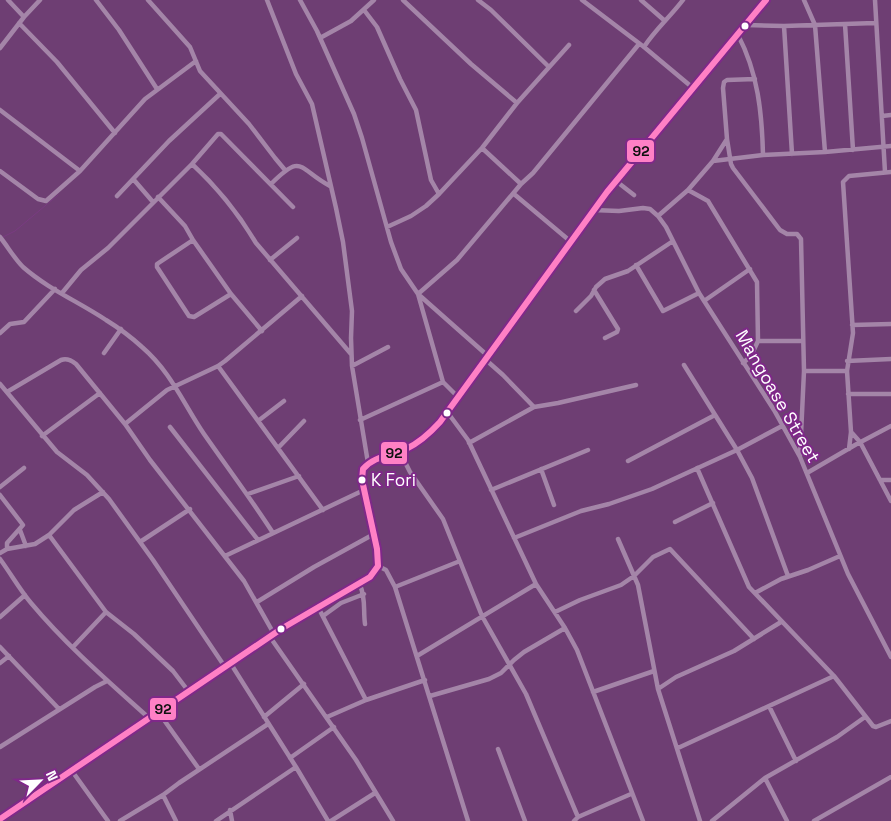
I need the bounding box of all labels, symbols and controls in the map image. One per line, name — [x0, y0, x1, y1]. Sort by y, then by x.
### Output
unlabelled marker — [740, 21, 750, 31]
line badge: 92 — [626, 139, 655, 163]
text: 92 — [633, 142, 649, 160]
street label: Mangoase Street — [731, 325, 825, 467]
unlabelled marker — [442, 408, 452, 418]
line badge: 92 — [380, 441, 408, 465]
text: 92 — [386, 444, 402, 462]
place label: K Fori — [371, 469, 416, 491]
marker: K Fori — [357, 475, 367, 485]
unlabelled marker — [276, 624, 286, 634]
line badge: 92 — [149, 697, 177, 721]
text: 92 — [155, 700, 171, 718]
north arrow — [15, 756, 65, 806]
text: N — [42, 768, 62, 784]

